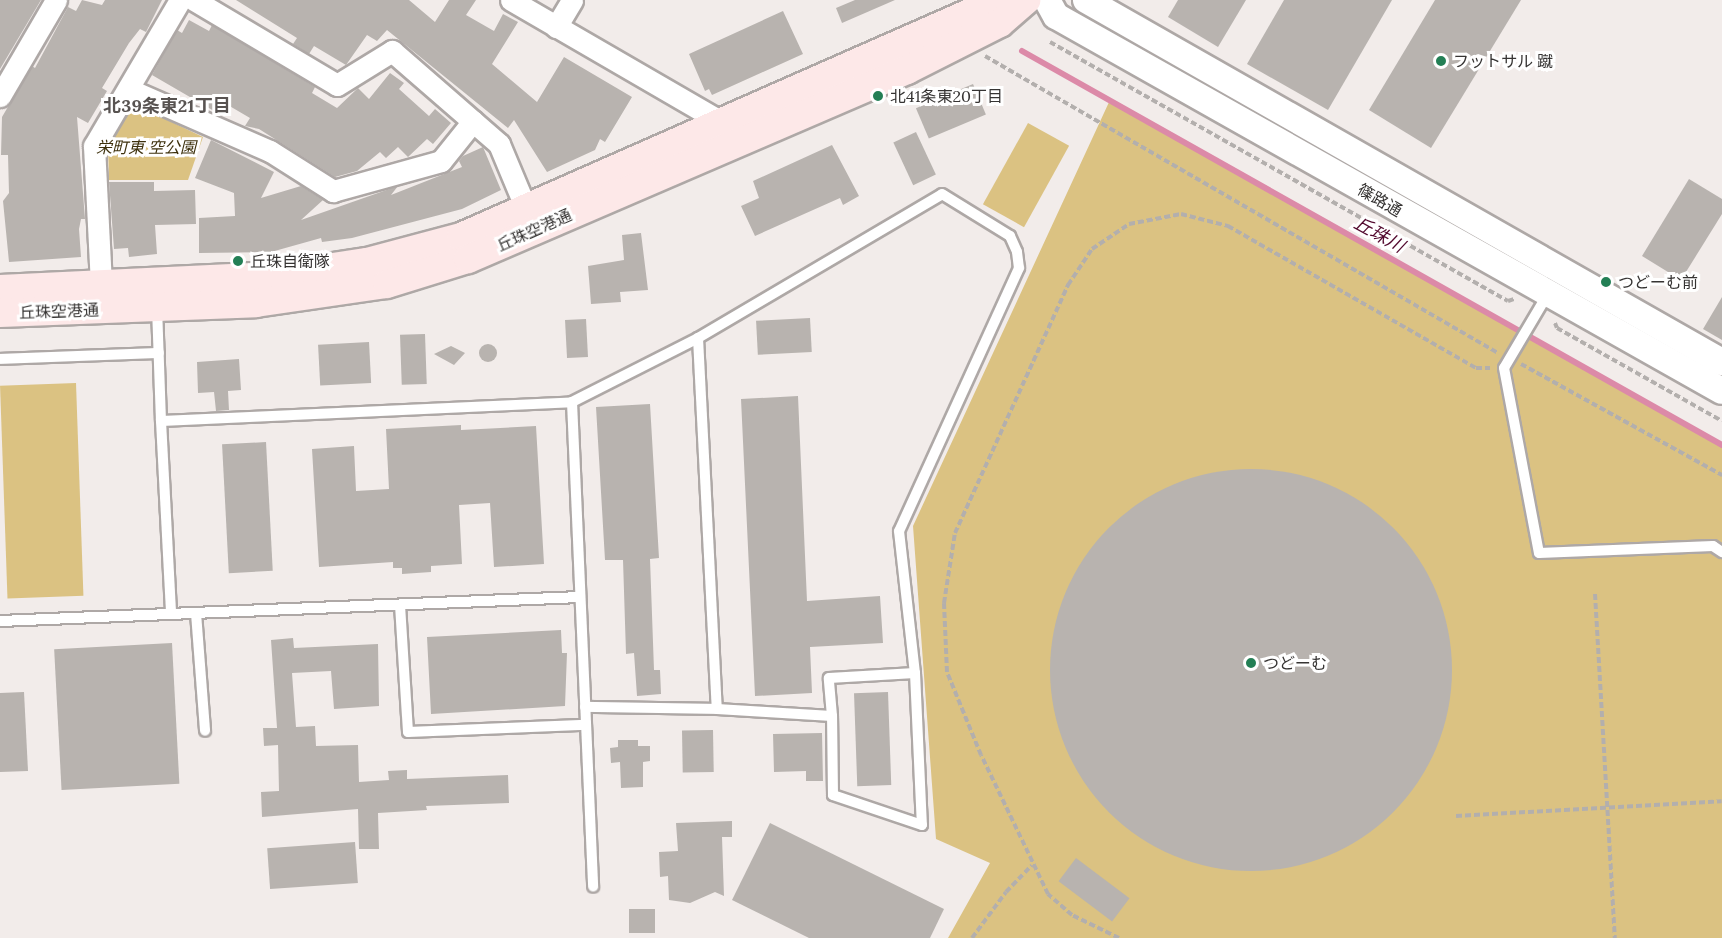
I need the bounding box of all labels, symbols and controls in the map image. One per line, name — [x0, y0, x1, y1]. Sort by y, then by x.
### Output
place label: フットサル 蹴 — [1453, 51, 1553, 71]
marker: フットサル 蹴 — [1434, 54, 1448, 68]
place label: 北41条東20丁目 — [890, 86, 1003, 106]
marker: 北41条東20丁目 — [871, 89, 885, 103]
district label: 北39条東21丁目 — [103, 95, 231, 117]
park label: 栄町東 空公園 — [96, 137, 196, 157]
street label: 篠路通 — [1354, 180, 1406, 220]
street label: 丘珠空港通 — [494, 205, 574, 255]
water label: 丘珠川 — [1350, 212, 1408, 258]
place label: 丘珠自衛隊 — [250, 251, 330, 271]
marker: 丘珠自衛隊 — [231, 254, 245, 268]
place label: つどーむ前 — [1618, 272, 1698, 292]
marker: つどーむ前 — [1599, 275, 1613, 289]
street label: 丘珠空港通 — [19, 300, 99, 322]
place label: つどーむ — [1263, 653, 1327, 673]
marker: つどーむ — [1244, 656, 1258, 670]

